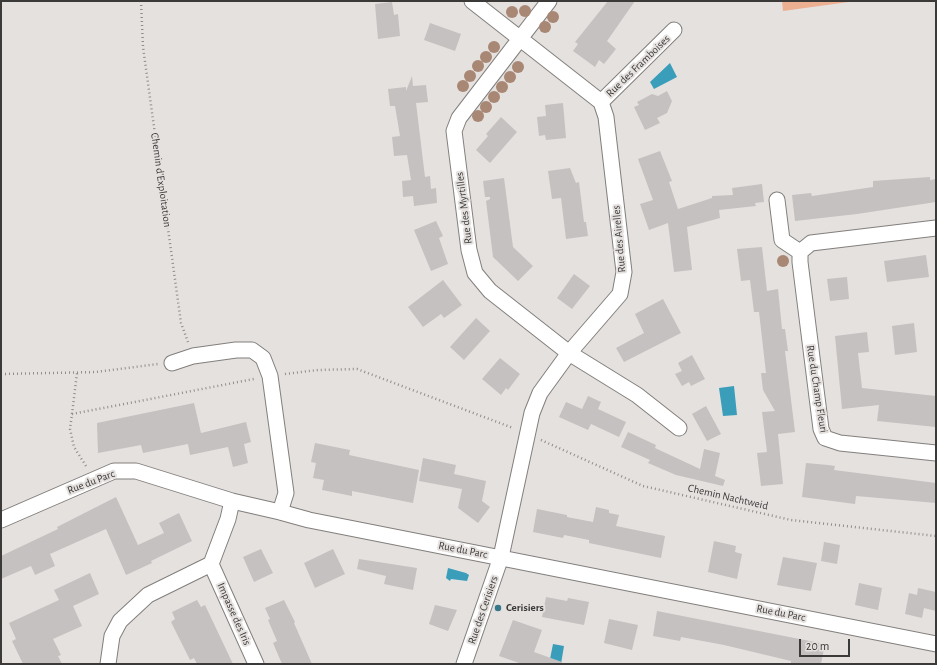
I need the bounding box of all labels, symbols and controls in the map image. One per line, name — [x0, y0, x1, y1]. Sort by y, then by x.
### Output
street label: Rue des Framboises — [603, 32, 673, 100]
street label: Chemin d'Exploitation — [148, 132, 174, 228]
street label: Rue des Myrtilles — [453, 171, 475, 245]
street label: Rue des Airelles — [609, 205, 629, 273]
street label: Rue du Champ Fleuri — [804, 344, 830, 434]
street label: Rue du Parc — [65, 467, 117, 497]
street label: Chemin Nachtweid — [687, 481, 769, 513]
street label: Rue du Parc — [437, 539, 489, 561]
street label: Rue des Cerisiers — [465, 574, 501, 646]
street label: Impasse des Iris — [214, 581, 254, 647]
place label: Cerisiers — [506, 601, 544, 615]
street label: Rue du Parc — [755, 602, 807, 624]
marker: Cerisiers — [493, 603, 503, 613]
scale bar — [801, 631, 852, 657]
text: 20 m — [806, 640, 829, 652]

